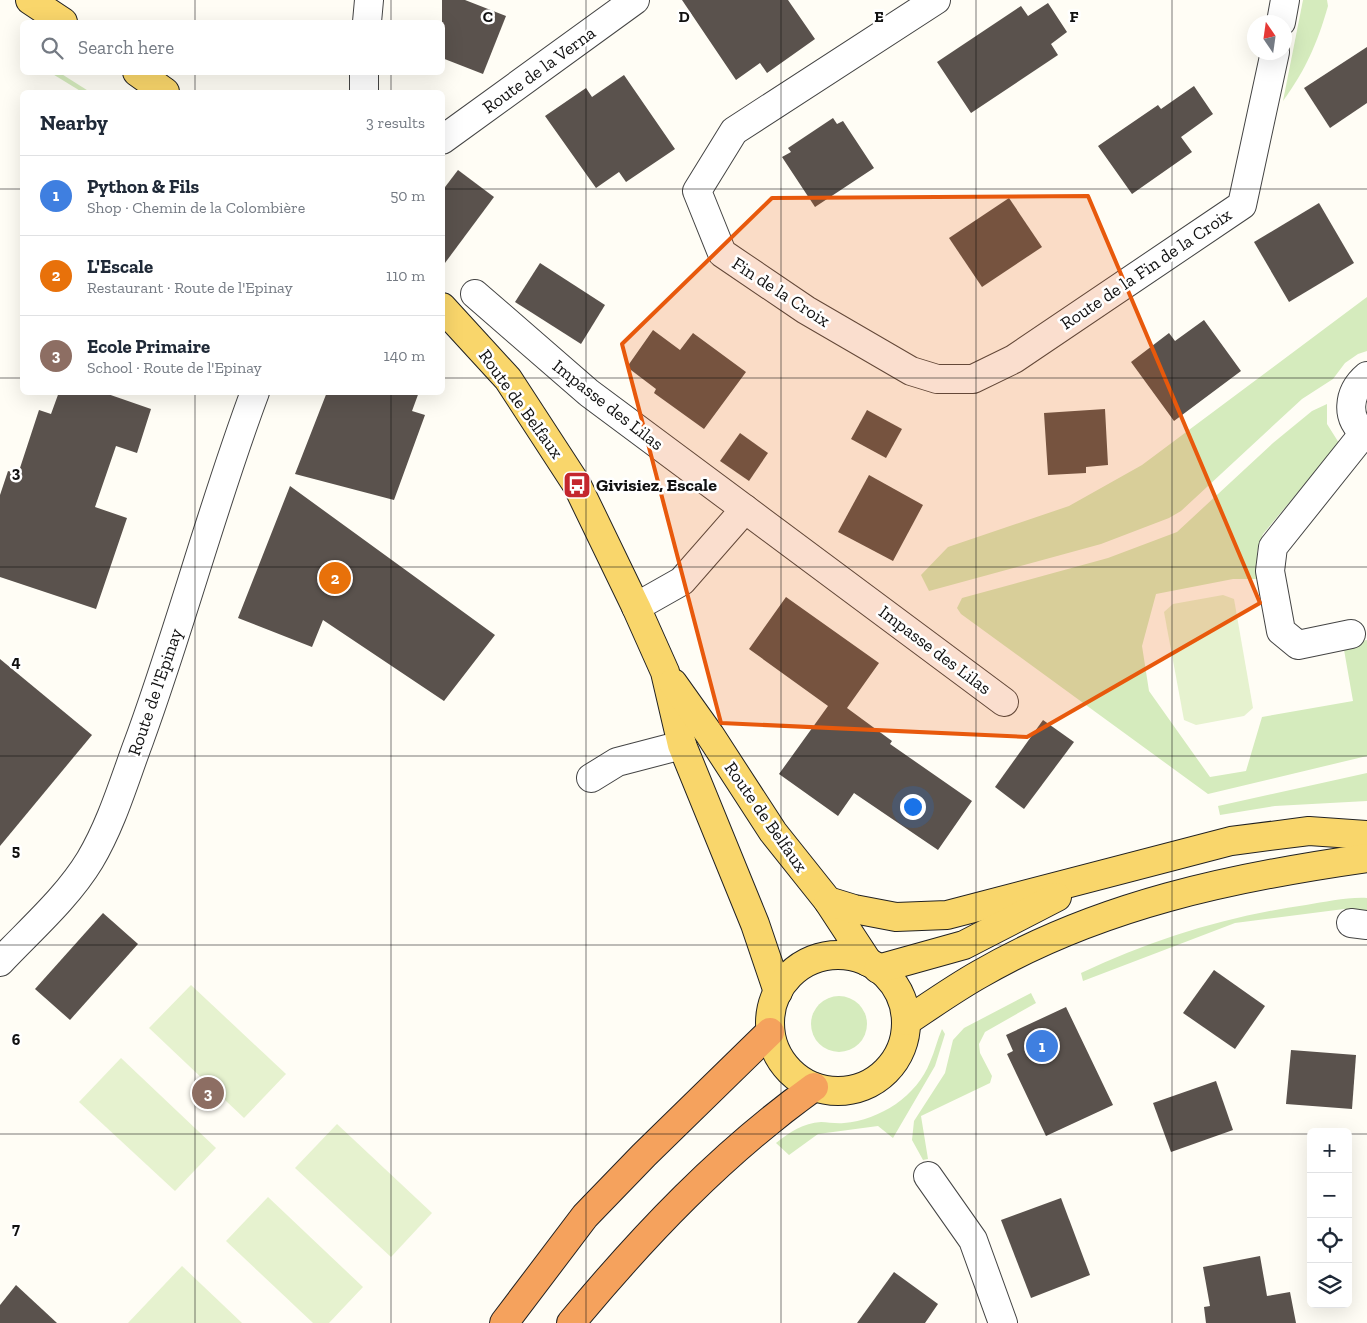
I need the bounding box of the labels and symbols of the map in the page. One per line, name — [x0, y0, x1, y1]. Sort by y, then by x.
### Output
text: C — [483, 7, 493, 26]
text: D — [678, 7, 690, 26]
text: E — [874, 7, 884, 26]
text: F — [1069, 7, 1079, 26]
north arrow — [1247, 15, 1292, 60]
street label: Route de la Verna — [478, 21, 600, 118]
street label: Route de la Fin de la Croix — [1056, 204, 1236, 334]
street label: Fin de la Croix — [728, 252, 834, 332]
street label: Route de Belfaux — [474, 345, 568, 463]
street label: Impasse des Lilas — [548, 355, 668, 455]
text: 3 — [12, 463, 21, 482]
bus stop icon: Givisiez, Escale — [562, 470, 592, 500]
place label: Givisiez, Escale — [596, 474, 717, 496]
pin: 2 — [319, 559, 351, 597]
street label: Impasse des Lilas — [875, 601, 996, 699]
street label: Route de l'Epinay — [123, 625, 187, 759]
text: 4 — [11, 652, 21, 671]
street label: Route de Belfaux — [720, 758, 812, 876]
your location — [900, 794, 926, 820]
text: 5 — [12, 841, 20, 860]
pin: 1 — [1026, 1027, 1058, 1065]
text: 6 — [12, 1030, 21, 1049]
pin: 3 — [192, 1074, 224, 1112]
text: 7 — [12, 1219, 20, 1238]

